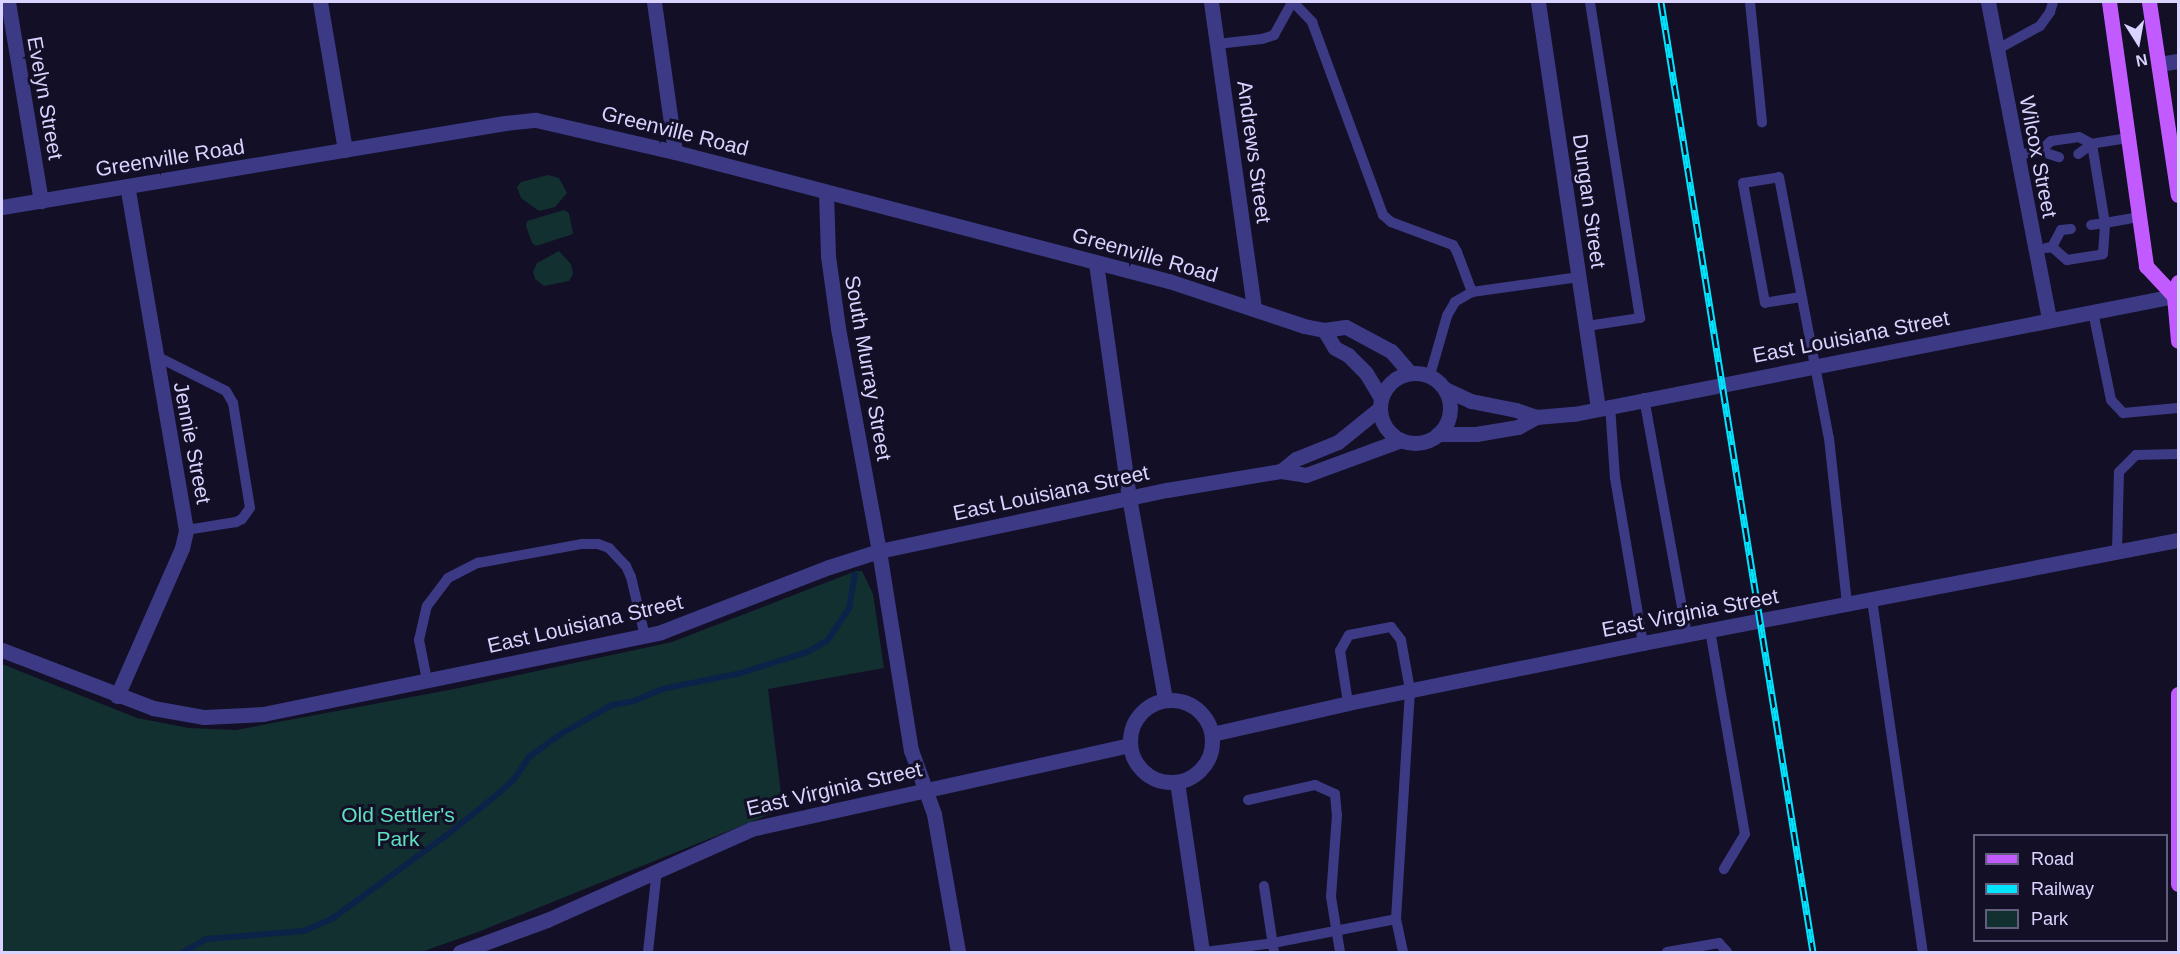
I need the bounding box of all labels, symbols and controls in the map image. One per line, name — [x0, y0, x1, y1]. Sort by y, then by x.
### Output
north arrow — [2108, 12, 2168, 72]
street label: Evelyn Street — [22, 34, 68, 162]
text: N — [2134, 51, 2149, 70]
street label: Andrews Street — [1232, 79, 1276, 225]
street label: Wilcox Street — [2014, 94, 2062, 220]
street label: Greenville Road — [599, 101, 751, 161]
street label: Dungan Street — [1567, 132, 1611, 270]
street label: Greenville Road — [94, 134, 246, 182]
street label: Greenville Road — [1069, 222, 1221, 288]
street label: South Murray Street — [839, 273, 897, 463]
street label: East Louisiana Street — [1751, 306, 1951, 368]
street label: Jennie Street — [168, 380, 216, 506]
street label: East Louisiana Street — [951, 460, 1151, 526]
street label: East Virginia Street — [1600, 584, 1780, 642]
street label: East Louisiana Street — [485, 589, 685, 659]
street label: East Virginia Street — [744, 757, 924, 821]
park label: Old Settler's Park — [341, 802, 455, 852]
legend — [1973, 834, 2168, 942]
text: Road — [2031, 849, 2074, 869]
text: Railway — [2031, 879, 2094, 899]
text: Park — [2031, 909, 2068, 929]

